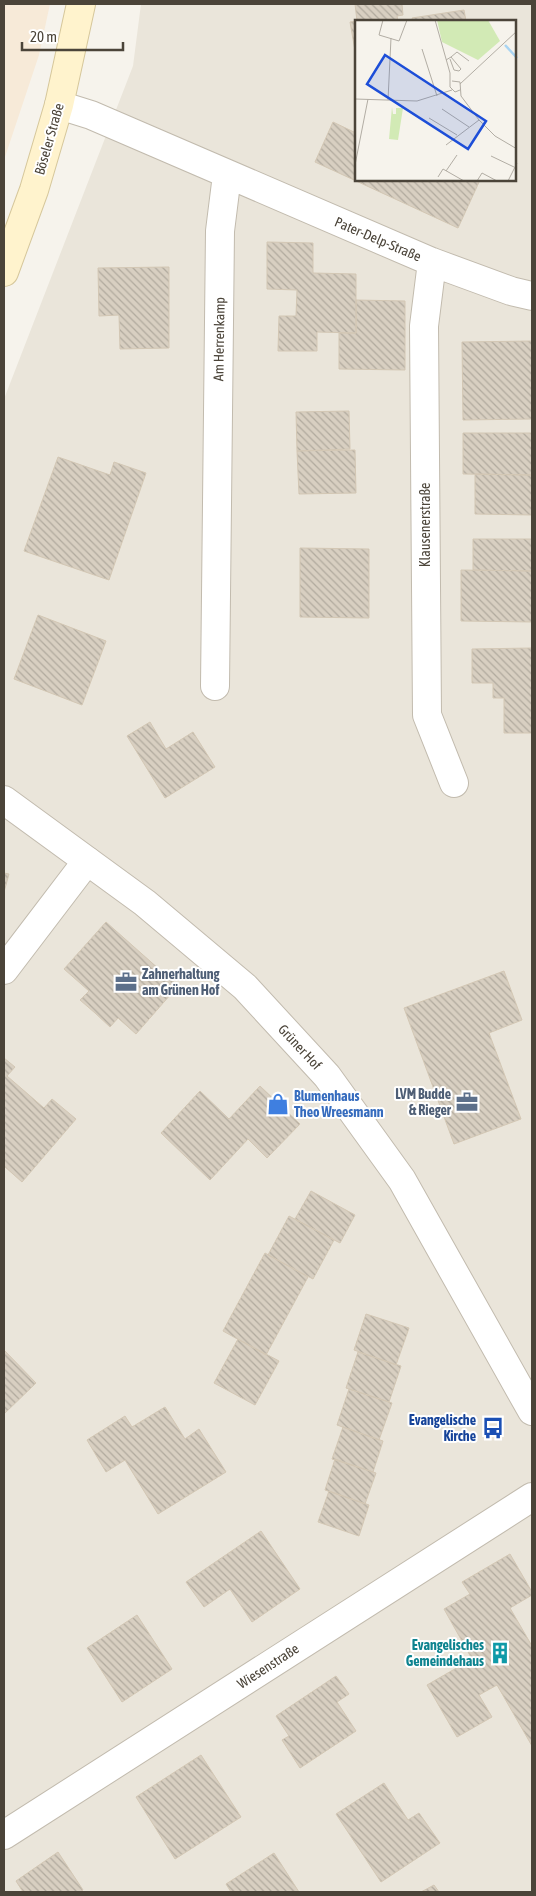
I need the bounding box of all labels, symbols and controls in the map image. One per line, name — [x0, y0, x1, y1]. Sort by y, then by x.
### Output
scale bar — [22, 20, 124, 52]
inset map — [355, 20, 516, 181]
text: 20 m — [30, 28, 57, 45]
street label: Böseler Straße — [31, 101, 67, 177]
street label: Pater-Delp-Straße — [332, 214, 424, 264]
street label: Am Herrenkamp — [210, 296, 228, 381]
street label: Klausenerstraße — [417, 483, 433, 567]
place label: Zahnerhaltung am Grünen Hof — [142, 966, 220, 998]
office icon: Zahnerhaltung am Grünen Hof — [113, 969, 139, 995]
street label: Grüner Hof — [275, 1021, 325, 1073]
place label: LVM Budde & Rieger — [395, 1086, 452, 1118]
place label: Blumenhaus Theo Wreesmann — [294, 1088, 384, 1120]
office icon: LVM Budde & Rieger — [454, 1089, 480, 1115]
shop icon: Blumenhaus Theo Wreesmann — [265, 1091, 291, 1117]
place label: Evangelische Kirche — [409, 1412, 476, 1444]
bus stop icon: Evangelische Kirche — [480, 1415, 506, 1441]
place label: Evangelisches Gemeindehaus — [406, 1637, 484, 1669]
street label: Wiesenstraße — [234, 1640, 302, 1692]
building icon: Evangelisches Gemeindehaus — [487, 1640, 513, 1666]

